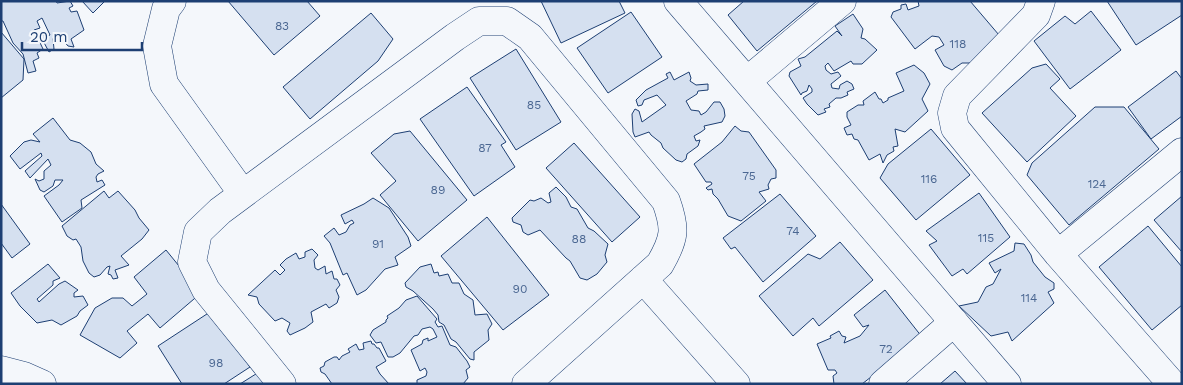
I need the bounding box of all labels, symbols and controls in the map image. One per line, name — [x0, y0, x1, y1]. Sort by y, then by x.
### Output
house number: 83 — [275, 19, 289, 33]
scale bar — [22, 20, 142, 52]
text: 20 m — [30, 28, 68, 46]
house number: 118 — [950, 37, 966, 51]
house number: 85 — [527, 98, 541, 112]
house number: 87 — [478, 141, 492, 155]
house number: 75 — [742, 169, 756, 183]
house number: 116 — [921, 172, 937, 186]
house number: 124 — [1088, 177, 1106, 191]
house number: 89 — [431, 183, 445, 197]
house number: 74 — [786, 224, 800, 238]
house number: 115 — [978, 231, 994, 245]
house number: 88 — [572, 232, 586, 246]
house number: 91 — [372, 237, 384, 251]
house number: 90 — [513, 282, 527, 296]
house number: 114 — [1021, 291, 1037, 305]
house number: 72 — [879, 342, 893, 356]
house number: 98 — [209, 356, 223, 370]

